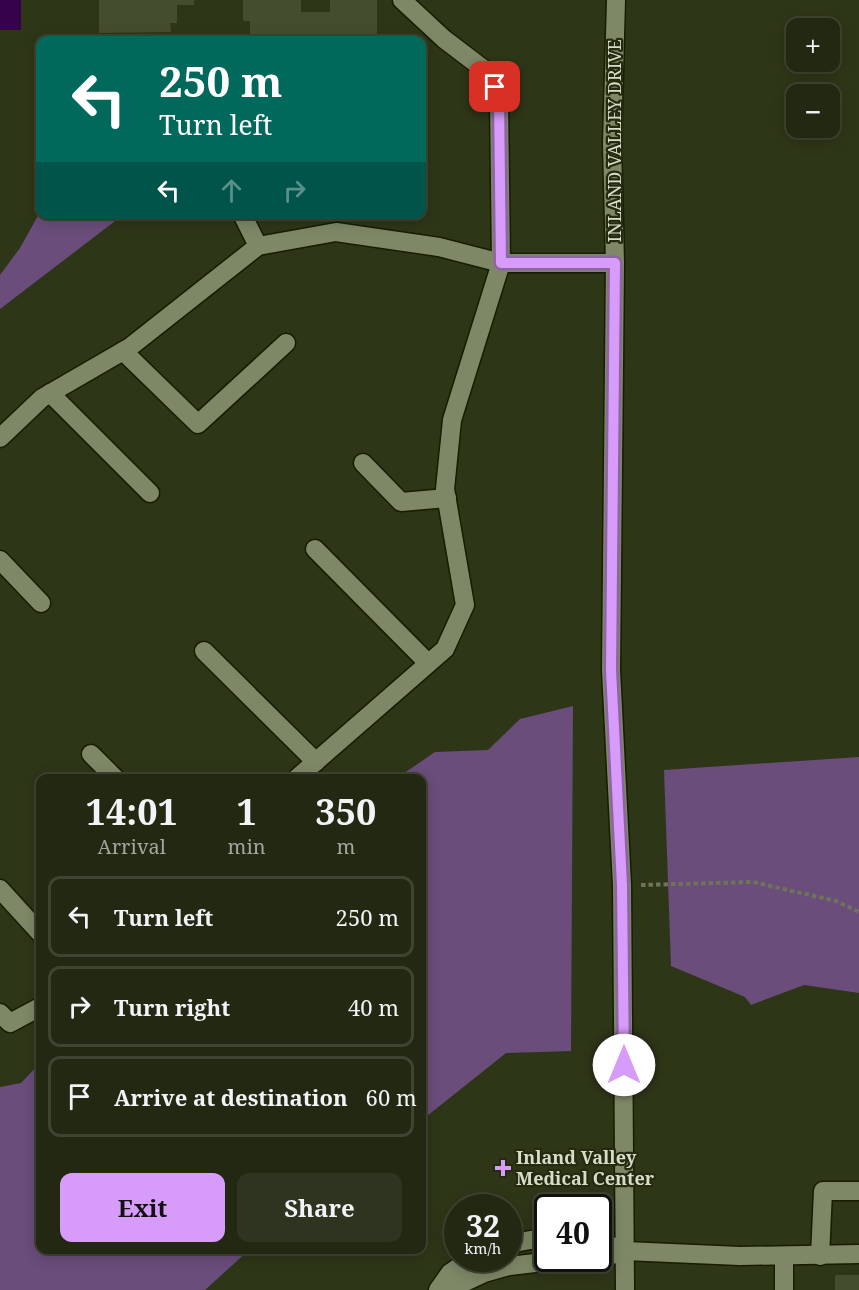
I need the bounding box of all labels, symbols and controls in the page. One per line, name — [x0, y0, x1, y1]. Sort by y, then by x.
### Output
map controls — [786, 18, 840, 138]
button: + — [786, 18, 840, 72]
street label: INLAND VALLEY DRIVE — [602, 39, 626, 243]
text: 250 m — [159, 52, 283, 109]
icon: left — [60, 60, 138, 138]
pin — [469, 61, 520, 112]
icon: arrive — [478, 70, 511, 103]
button: − — [786, 84, 840, 138]
text: Turn left — [159, 106, 272, 143]
icon: left — [152, 174, 185, 207]
icon: ahead — [215, 174, 248, 207]
icon: right — [278, 174, 311, 207]
text: 14:01 — [86, 787, 178, 836]
text: 1 — [236, 787, 257, 836]
text: 350 — [315, 787, 376, 836]
text: Arrival — [98, 833, 166, 860]
text: min — [228, 833, 266, 860]
text: m — [336, 833, 355, 860]
icon: left — [63, 900, 96, 933]
text: Turn left — [114, 902, 213, 932]
text: 250 m — [336, 902, 399, 932]
icon: right — [63, 990, 96, 1023]
text: Turn right — [114, 992, 230, 1022]
text: 40 m — [348, 992, 399, 1022]
position arrow — [592, 1033, 656, 1097]
icon: arrive — [63, 1080, 96, 1113]
text: Arrive at destination — [114, 1082, 348, 1112]
text: 60 m — [366, 1082, 417, 1112]
place label: Inland Valley Medical Center — [516, 1145, 655, 1190]
marker: Inland Valley Medical Center — [494, 1159, 512, 1177]
button: Exit — [60, 1173, 225, 1242]
button: Share — [237, 1173, 402, 1242]
speed limit sign: 40 — [534, 1194, 612, 1272]
text: 32 — [466, 1205, 500, 1246]
text: km/h — [465, 1238, 501, 1258]

